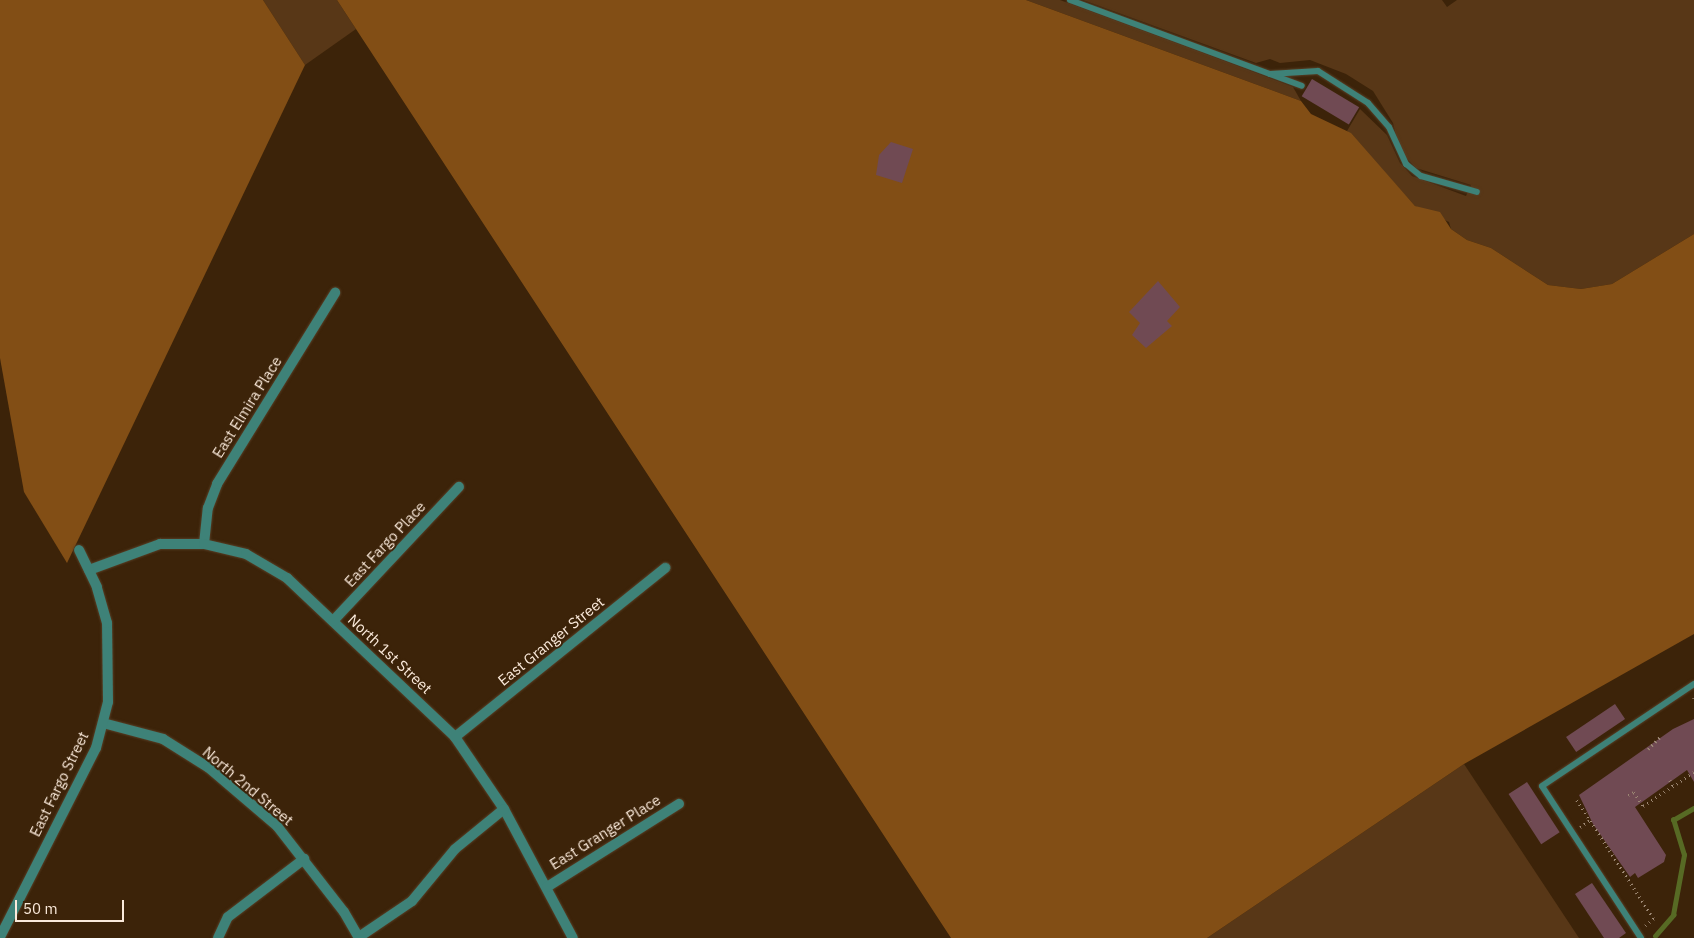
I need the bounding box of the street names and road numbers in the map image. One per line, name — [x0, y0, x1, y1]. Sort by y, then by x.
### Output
street label: East Elmira Place — [209, 353, 285, 461]
street label: East Fargo Place — [341, 498, 429, 590]
street label: East Granger Street — [494, 593, 608, 689]
street label: North 1st Street — [344, 611, 436, 697]
street label: East Fargo Street — [26, 729, 92, 839]
street label: North 2nd Street — [199, 743, 297, 829]
street label: East Granger Place — [546, 791, 664, 873]

